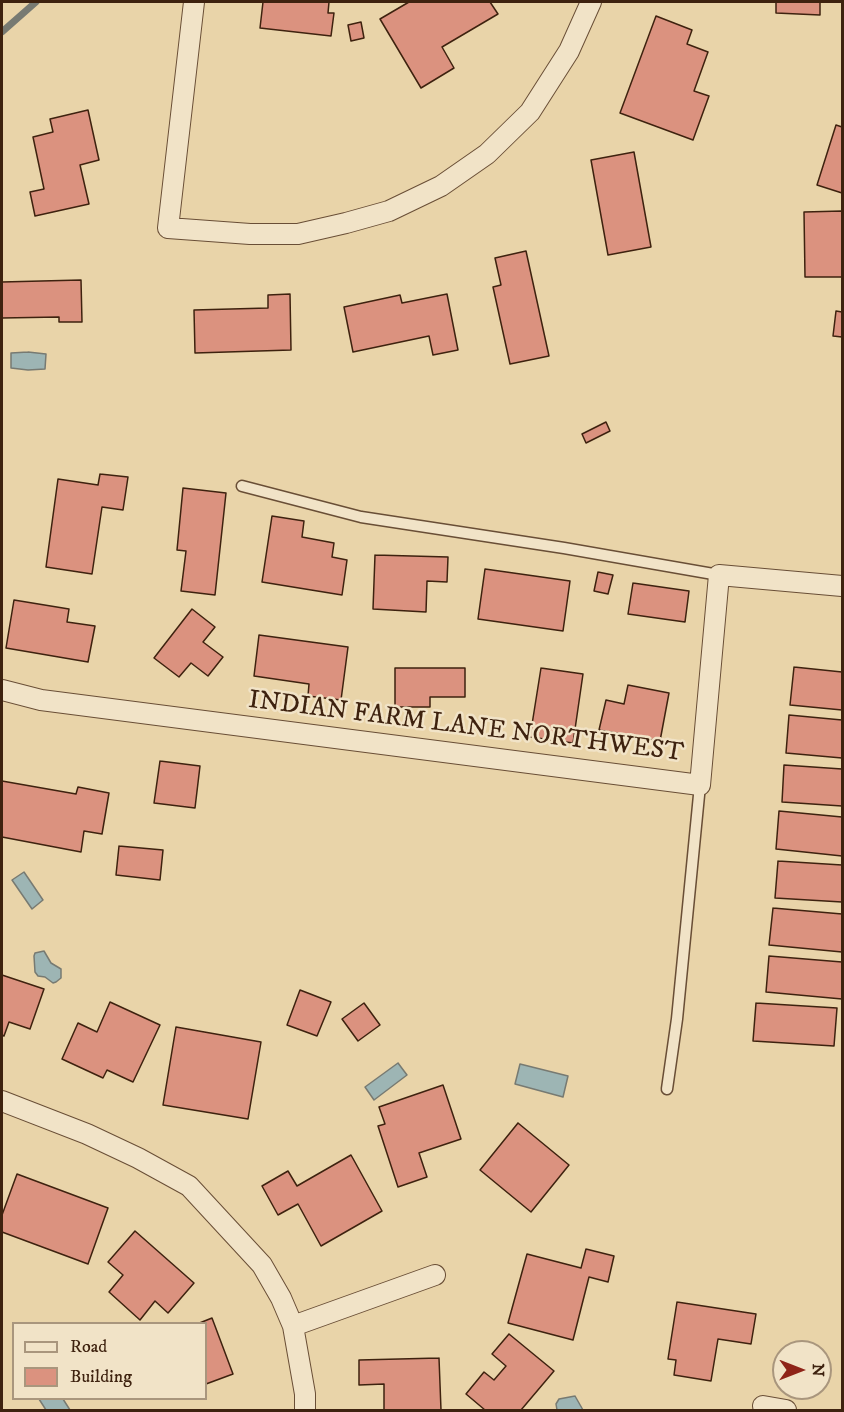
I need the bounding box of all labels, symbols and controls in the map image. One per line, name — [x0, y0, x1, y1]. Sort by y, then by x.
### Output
street label: INDIAN FARM LANE NORTHWEST — [247, 686, 685, 770]
legend — [12, 1322, 207, 1400]
text: Road — [70, 1336, 107, 1358]
north arrow — [772, 1340, 832, 1400]
text: N — [808, 1363, 828, 1377]
text: Building — [70, 1366, 132, 1388]

